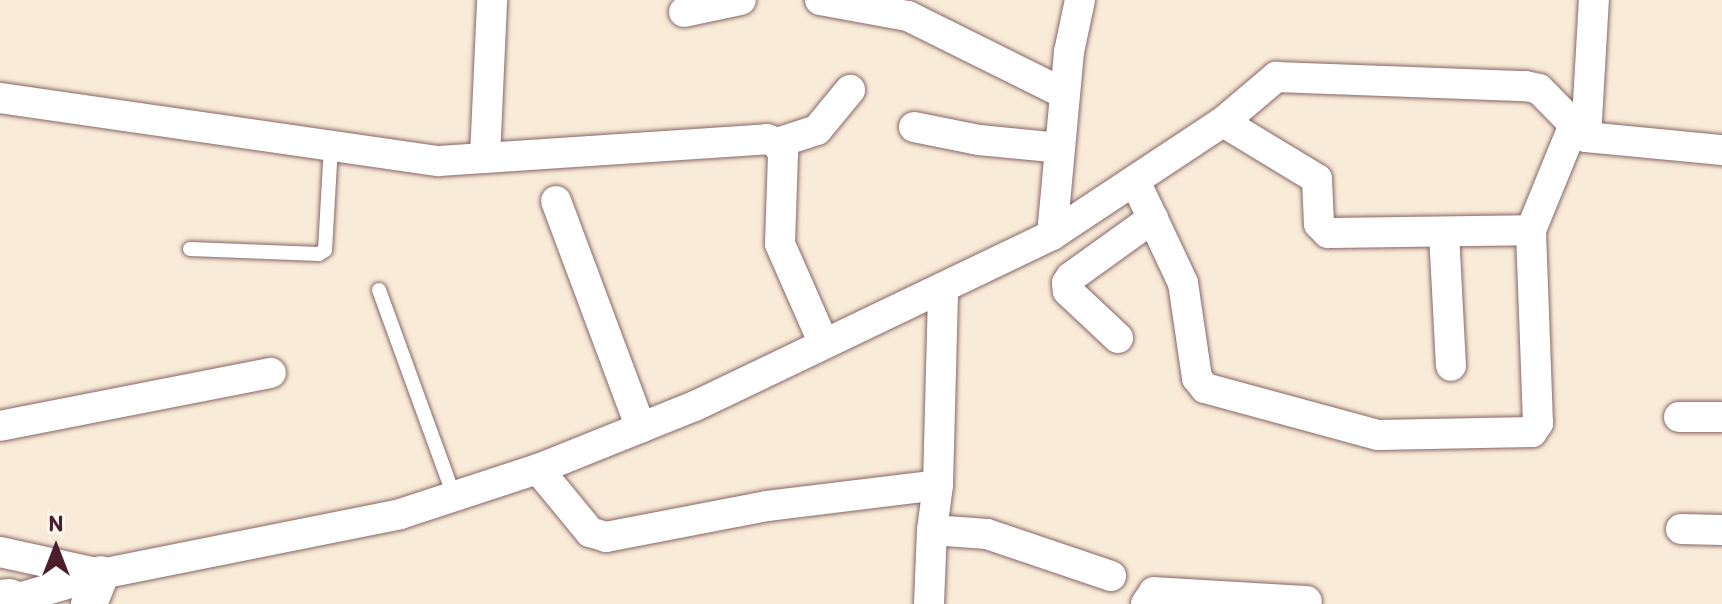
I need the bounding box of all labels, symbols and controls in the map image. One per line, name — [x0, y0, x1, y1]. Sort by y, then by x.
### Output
north arrow — [16, 508, 96, 588]
text: N — [49, 510, 63, 537]

